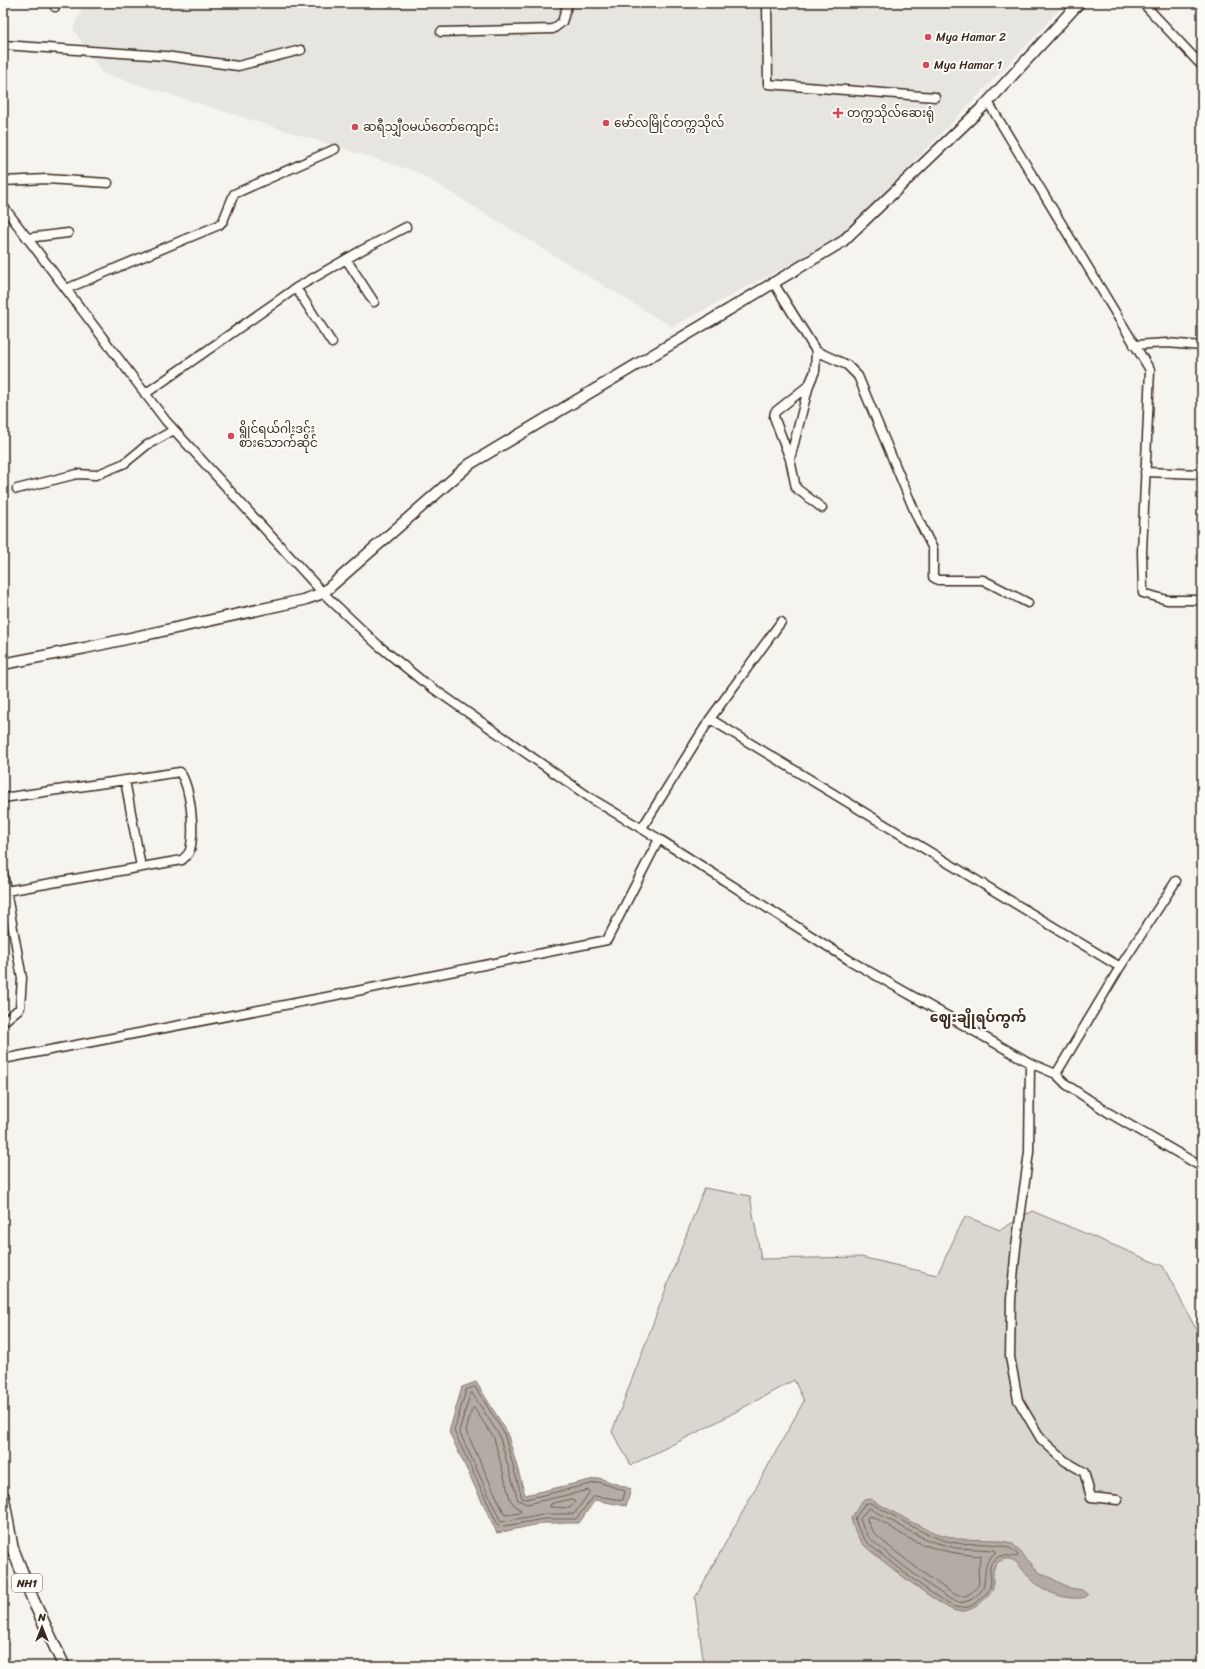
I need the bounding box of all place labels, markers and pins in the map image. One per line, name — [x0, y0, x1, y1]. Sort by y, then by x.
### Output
place label: Mya Hamar 2 — [936, 26, 1006, 48]
marker: Mya Hamar 2 — [923, 32, 933, 42]
place label: Mya Hamar 1 — [934, 54, 1002, 76]
marker: Mya Hamar 1 — [921, 60, 931, 70]
place label: တက္ကသိုလ်ဆေးရုံ — [847, 102, 934, 124]
marker: တက္ကသိုလ်ဆေးရုံ — [832, 107, 844, 119]
place label: မော်လမြိုင်တက္ကသိုလ် — [614, 112, 724, 134]
place label: ဆရီသျှီဝမယ်တော်ကျောင်း — [363, 116, 499, 138]
marker: မော်လမြိုင်တက္ကသိုလ် — [601, 118, 611, 128]
marker: ဆရီသျှီဝမယ်တော်ကျောင်း — [350, 122, 360, 132]
place label: ရွိုင်ရယ်ဂါးဒင်း စားသောက်ဆိုင် — [239, 418, 318, 454]
marker: ရွိုင်ရယ်ဂါးဒင်း စားသောက်ဆိုင် — [226, 431, 236, 441]

